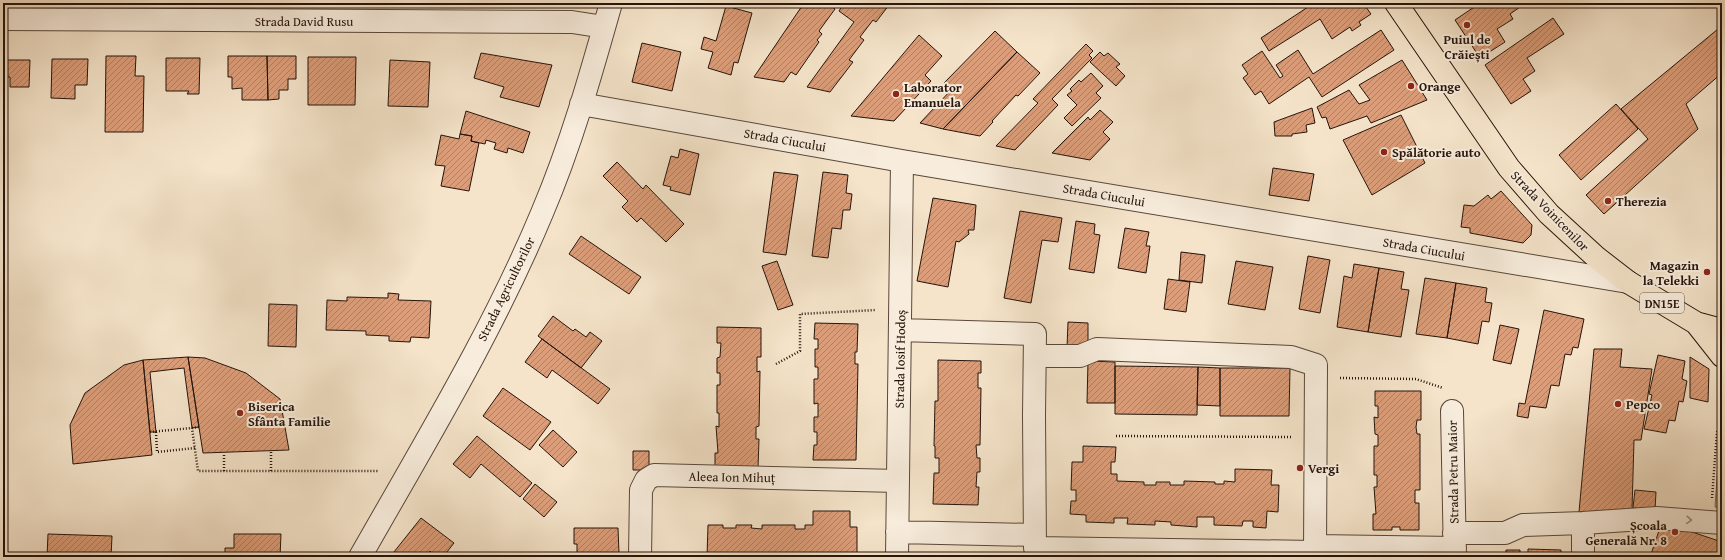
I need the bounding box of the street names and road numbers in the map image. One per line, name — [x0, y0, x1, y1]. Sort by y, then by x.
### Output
street label: Strada David Rusu — [255, 12, 353, 31]
street label: Strada Ciucului — [742, 123, 828, 157]
street label: Strada Voinicenilor — [1506, 166, 1594, 256]
street label: Strada Ciucului — [1061, 178, 1147, 212]
street label: Strada Ciucului — [1381, 232, 1467, 266]
street label: Strada Agricultorilor — [472, 233, 540, 344]
road number: DN15E — [1640, 293, 1684, 313]
street label: Strada Iosif Hodoș — [890, 309, 910, 409]
street label: Strada Petru Maior — [1443, 419, 1463, 524]
street label: Aleea Ion Mihuț — [688, 467, 776, 487]

